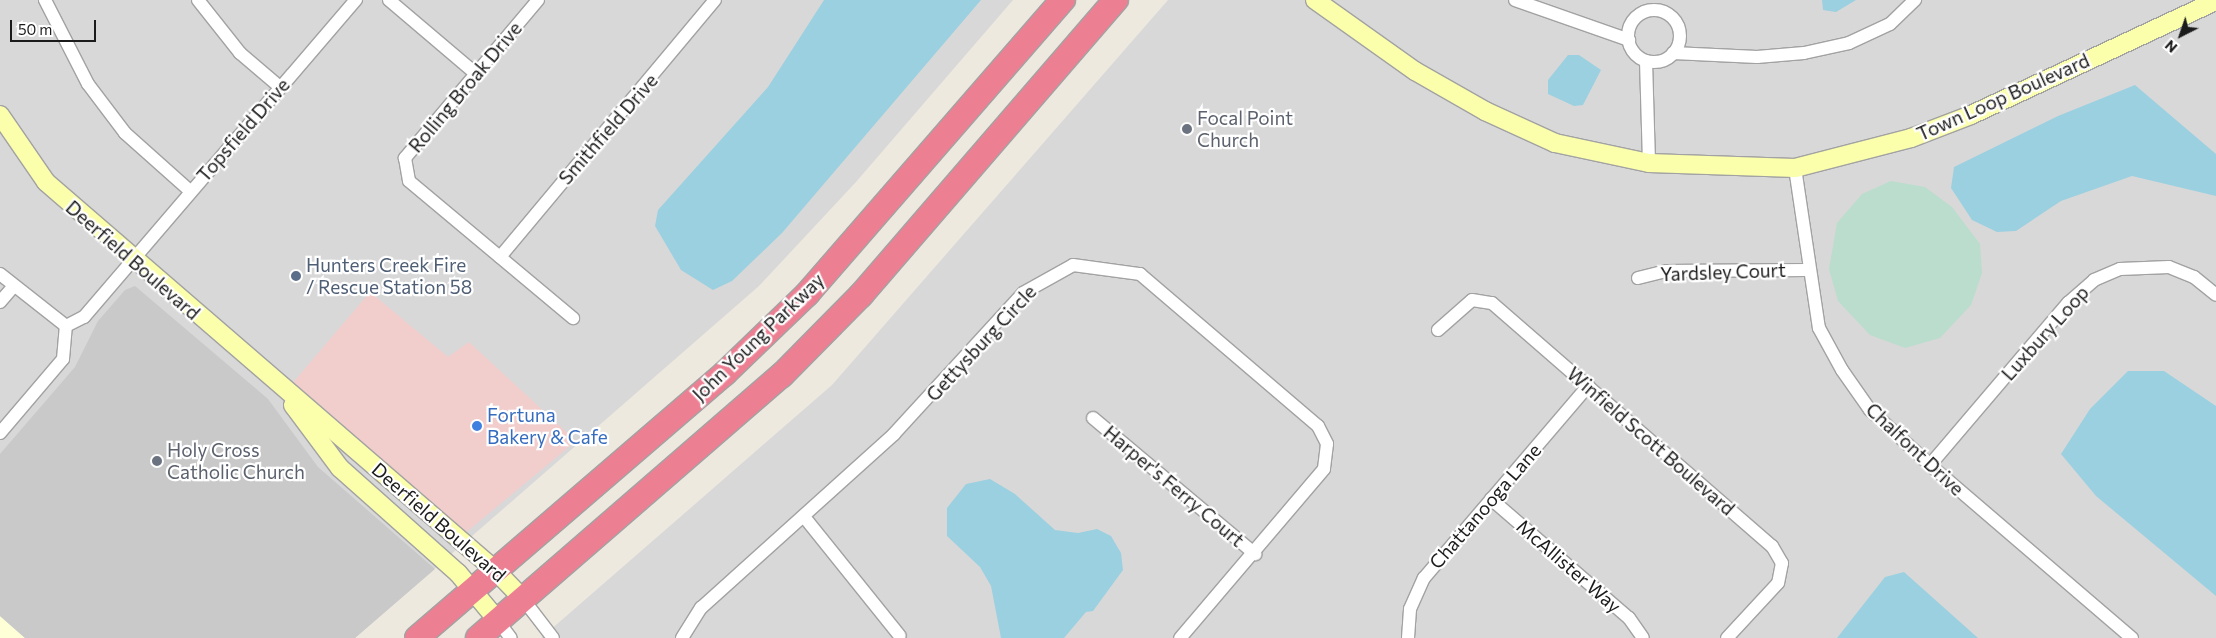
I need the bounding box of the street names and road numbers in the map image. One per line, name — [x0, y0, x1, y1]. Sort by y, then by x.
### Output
street label: Rolling Broak Drive — [404, 17, 526, 157]
street label: Town Loop Boulevard — [1913, 49, 2093, 145]
street label: Smithfield Drive — [554, 69, 662, 189]
street label: Topsfield Drive — [192, 74, 294, 186]
street label: Deerfield Boulevard — [61, 196, 205, 324]
street label: Yardsley Court — [1660, 258, 1786, 286]
street label: John Young Parkway — [687, 268, 829, 406]
street label: Gettysburg Circle — [921, 280, 1041, 406]
street label: Luxbury Loop — [1997, 281, 2093, 385]
street label: Winfield Scott Boulevard — [1563, 362, 1739, 520]
street label: Chalfont Drive — [1861, 398, 1969, 500]
street label: Harper's Ferry Court — [1099, 421, 1249, 551]
street label: Chattanooga Lane — [1424, 439, 1546, 573]
street label: Deerfield Boulevard — [367, 458, 511, 586]
street label: McAllister Way — [1512, 515, 1626, 617]

